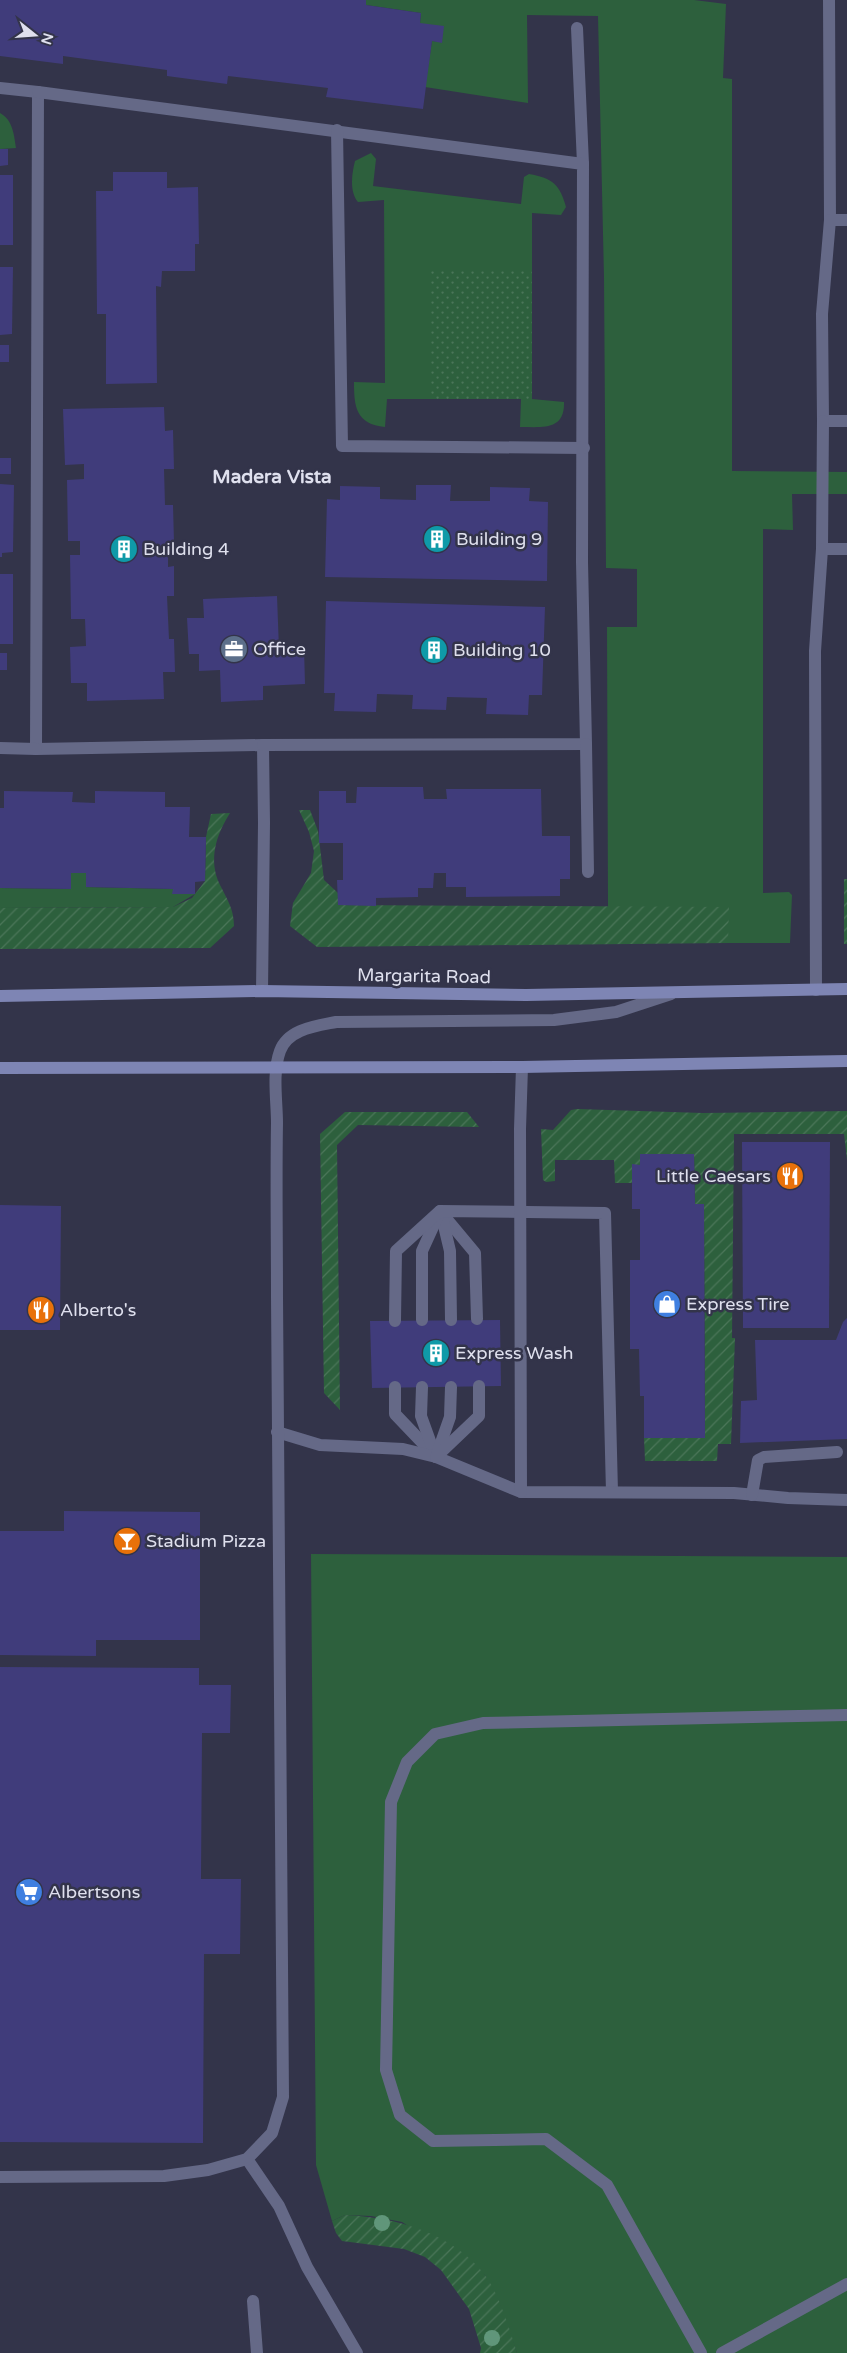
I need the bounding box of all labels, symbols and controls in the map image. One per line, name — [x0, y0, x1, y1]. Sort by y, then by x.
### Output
north arrow — [10, 10, 60, 60]
text: N — [37, 31, 57, 47]
district label: Madera Vista — [212, 466, 332, 488]
building icon: Building 9 — [422, 524, 452, 554]
place label: Building 9 — [456, 528, 542, 550]
building icon: Building 4 — [109, 534, 139, 564]
place label: Building 4 — [143, 538, 229, 560]
office icon: Office — [219, 634, 249, 664]
building icon: Building 10 — [419, 635, 449, 665]
place label: Office — [253, 638, 306, 660]
place label: Building 10 — [453, 639, 551, 661]
street label: Margarita Road — [357, 964, 491, 988]
restaurant icon: Little Caesars — [775, 1161, 805, 1191]
place label: Little Caesars — [656, 1165, 771, 1187]
shop icon: Express Tire — [652, 1289, 682, 1319]
place label: Express Tire — [686, 1293, 789, 1315]
restaurant icon: Alberto's — [26, 1295, 56, 1325]
place label: Alberto's — [60, 1299, 136, 1321]
building icon: Express Wash — [421, 1338, 451, 1368]
place label: Express Wash — [455, 1342, 574, 1364]
bar icon: Stadium Pizza — [112, 1526, 142, 1556]
place label: Stadium Pizza — [146, 1530, 266, 1552]
supermarket icon: Albertsons — [14, 1877, 44, 1907]
place label: Albertsons — [48, 1881, 140, 1903]

